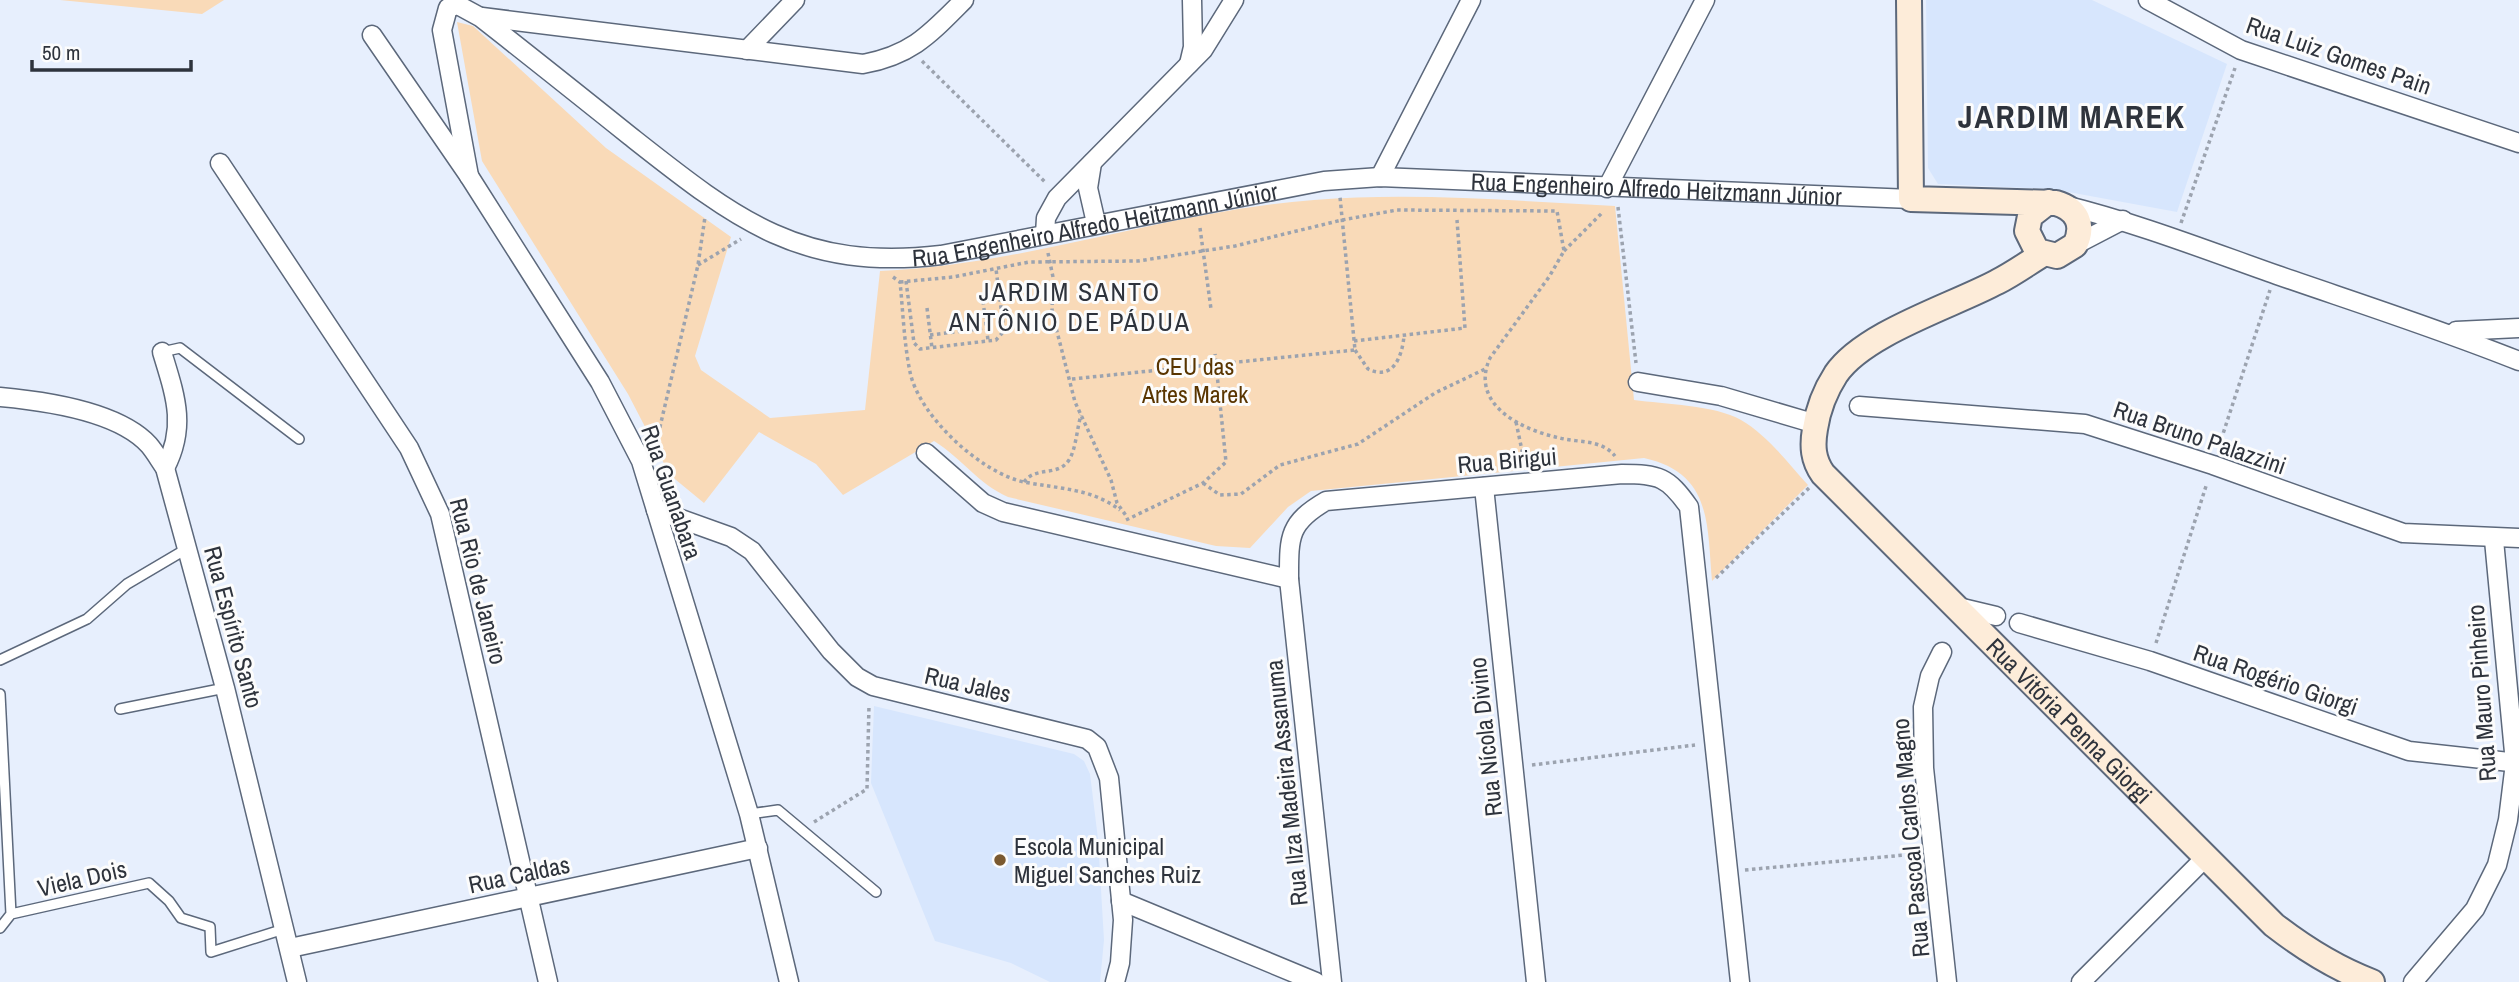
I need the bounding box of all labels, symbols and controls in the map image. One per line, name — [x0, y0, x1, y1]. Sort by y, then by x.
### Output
street label: Rua Luiz Gomes Pain — [2242, 8, 2436, 102]
scale bar — [32, 28, 191, 72]
text: 50 m — [42, 38, 80, 67]
district label: JARDIM MAREK — [1958, 95, 2186, 138]
street label: Rua Engenheiro Alfredo Heitzmann Júnior — [1470, 165, 1843, 212]
street label: Rua Engenheiro Alfredo Heitzmann Júnior — [911, 174, 1281, 274]
district label: JARDIM SANTO ANTÔNIO DE PÁDUA — [948, 274, 1191, 339]
park label: CEU das Artes Marek — [1141, 350, 1248, 410]
street label: Rua Bruno Palazzini — [2109, 392, 2291, 482]
street label: Rua Guanabara — [634, 421, 710, 563]
street label: Rua Birigui — [1456, 440, 1558, 480]
street label: Rua Rio de Janeiro — [443, 494, 515, 668]
street label: Rua Espírito Santo — [197, 543, 271, 711]
street label: Rua Mauro Pinheiro — [2459, 603, 2503, 783]
street label: Rua Vitória Penna Giorgi — [1980, 631, 2159, 810]
street label: Rua Rogério Giorgi — [2190, 636, 2362, 722]
street label: Rua Nícola Divino — [1461, 656, 1509, 818]
street label: Rua Ilza Madeira Assanuma — [1257, 658, 1315, 908]
street label: Rua Jales — [922, 659, 1014, 709]
street label: Rua Pascoal Carlos Magno — [1884, 717, 1936, 959]
place label: Escola Municipal Miguel Sanches Ruiz — [1014, 830, 1201, 890]
street label: Rua Caldas — [465, 848, 573, 900]
street label: Viela Dois — [34, 852, 130, 904]
marker: Escola Municipal Miguel Sanches Ruiz — [992, 852, 1008, 868]

